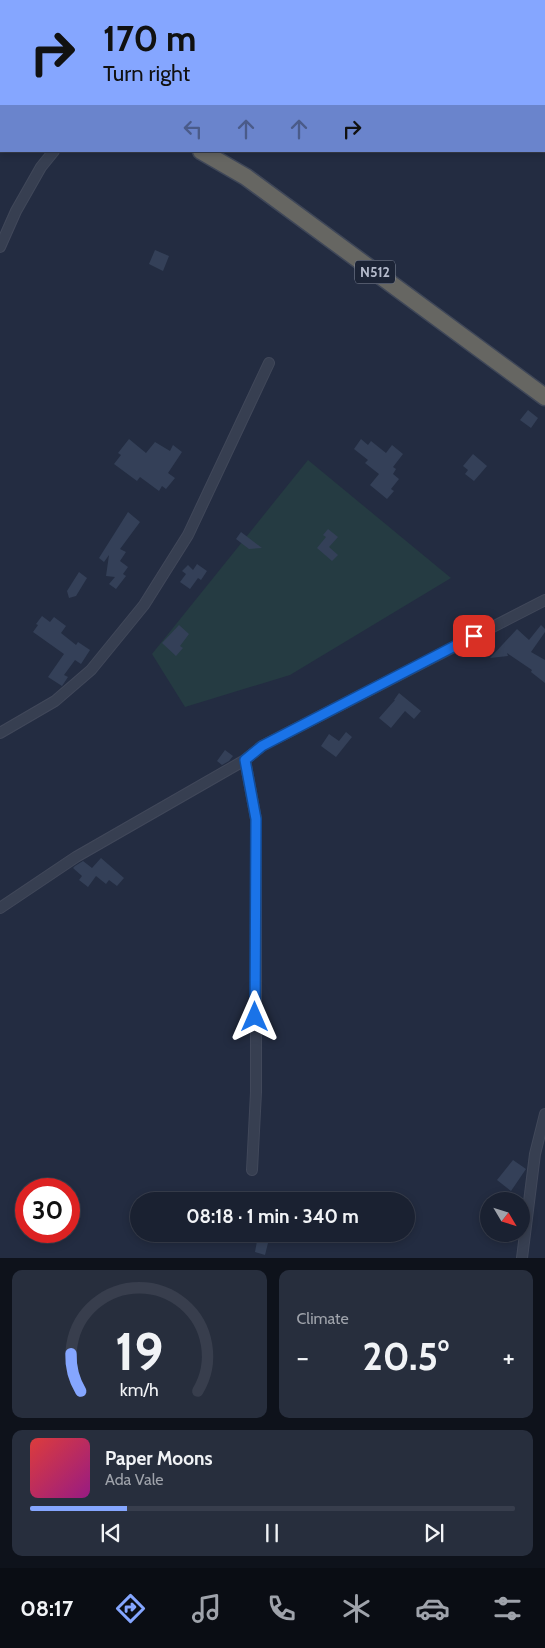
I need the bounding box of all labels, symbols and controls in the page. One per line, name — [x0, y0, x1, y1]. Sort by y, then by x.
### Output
text: 170 m — [103, 17, 196, 60]
icon: right — [20, 20, 85, 85]
text: Turn right — [103, 60, 190, 87]
icon: left — [179, 115, 207, 143]
icon: ahead — [232, 115, 260, 143]
icon: ahead — [285, 115, 313, 143]
icon: right — [338, 115, 366, 143]
road number: N512 — [355, 260, 395, 284]
pin — [453, 615, 495, 657]
icon: arrive — [460, 622, 488, 650]
position arrow — [228, 990, 280, 1042]
speed limit sign: 30 — [15, 1178, 80, 1243]
north arrow — [480, 1192, 530, 1242]
map controls — [480, 1192, 530, 1242]
text: 08:18 · 1 min · 340 m — [186, 1205, 359, 1228]
text: Climate — [297, 1309, 349, 1328]
text: 19 — [115, 1320, 163, 1383]
text: 20.5° — [363, 1333, 449, 1380]
text: − — [297, 1340, 309, 1374]
text: + — [503, 1340, 515, 1374]
text: km/h — [120, 1379, 159, 1400]
text: Paper Moons — [105, 1447, 213, 1470]
text: Ada Vale — [105, 1470, 164, 1489]
icon: previous — [97, 1519, 125, 1547]
icon: pause — [258, 1519, 286, 1547]
icon: next — [420, 1519, 448, 1547]
icon: directions — [113, 1591, 148, 1626]
icon: music — [189, 1591, 224, 1626]
icon: phone — [264, 1591, 299, 1626]
icon: climate — [339, 1591, 374, 1626]
icon: car — [415, 1591, 450, 1626]
icon: filters — [490, 1591, 525, 1626]
text: 08:17 — [20, 1595, 73, 1622]

